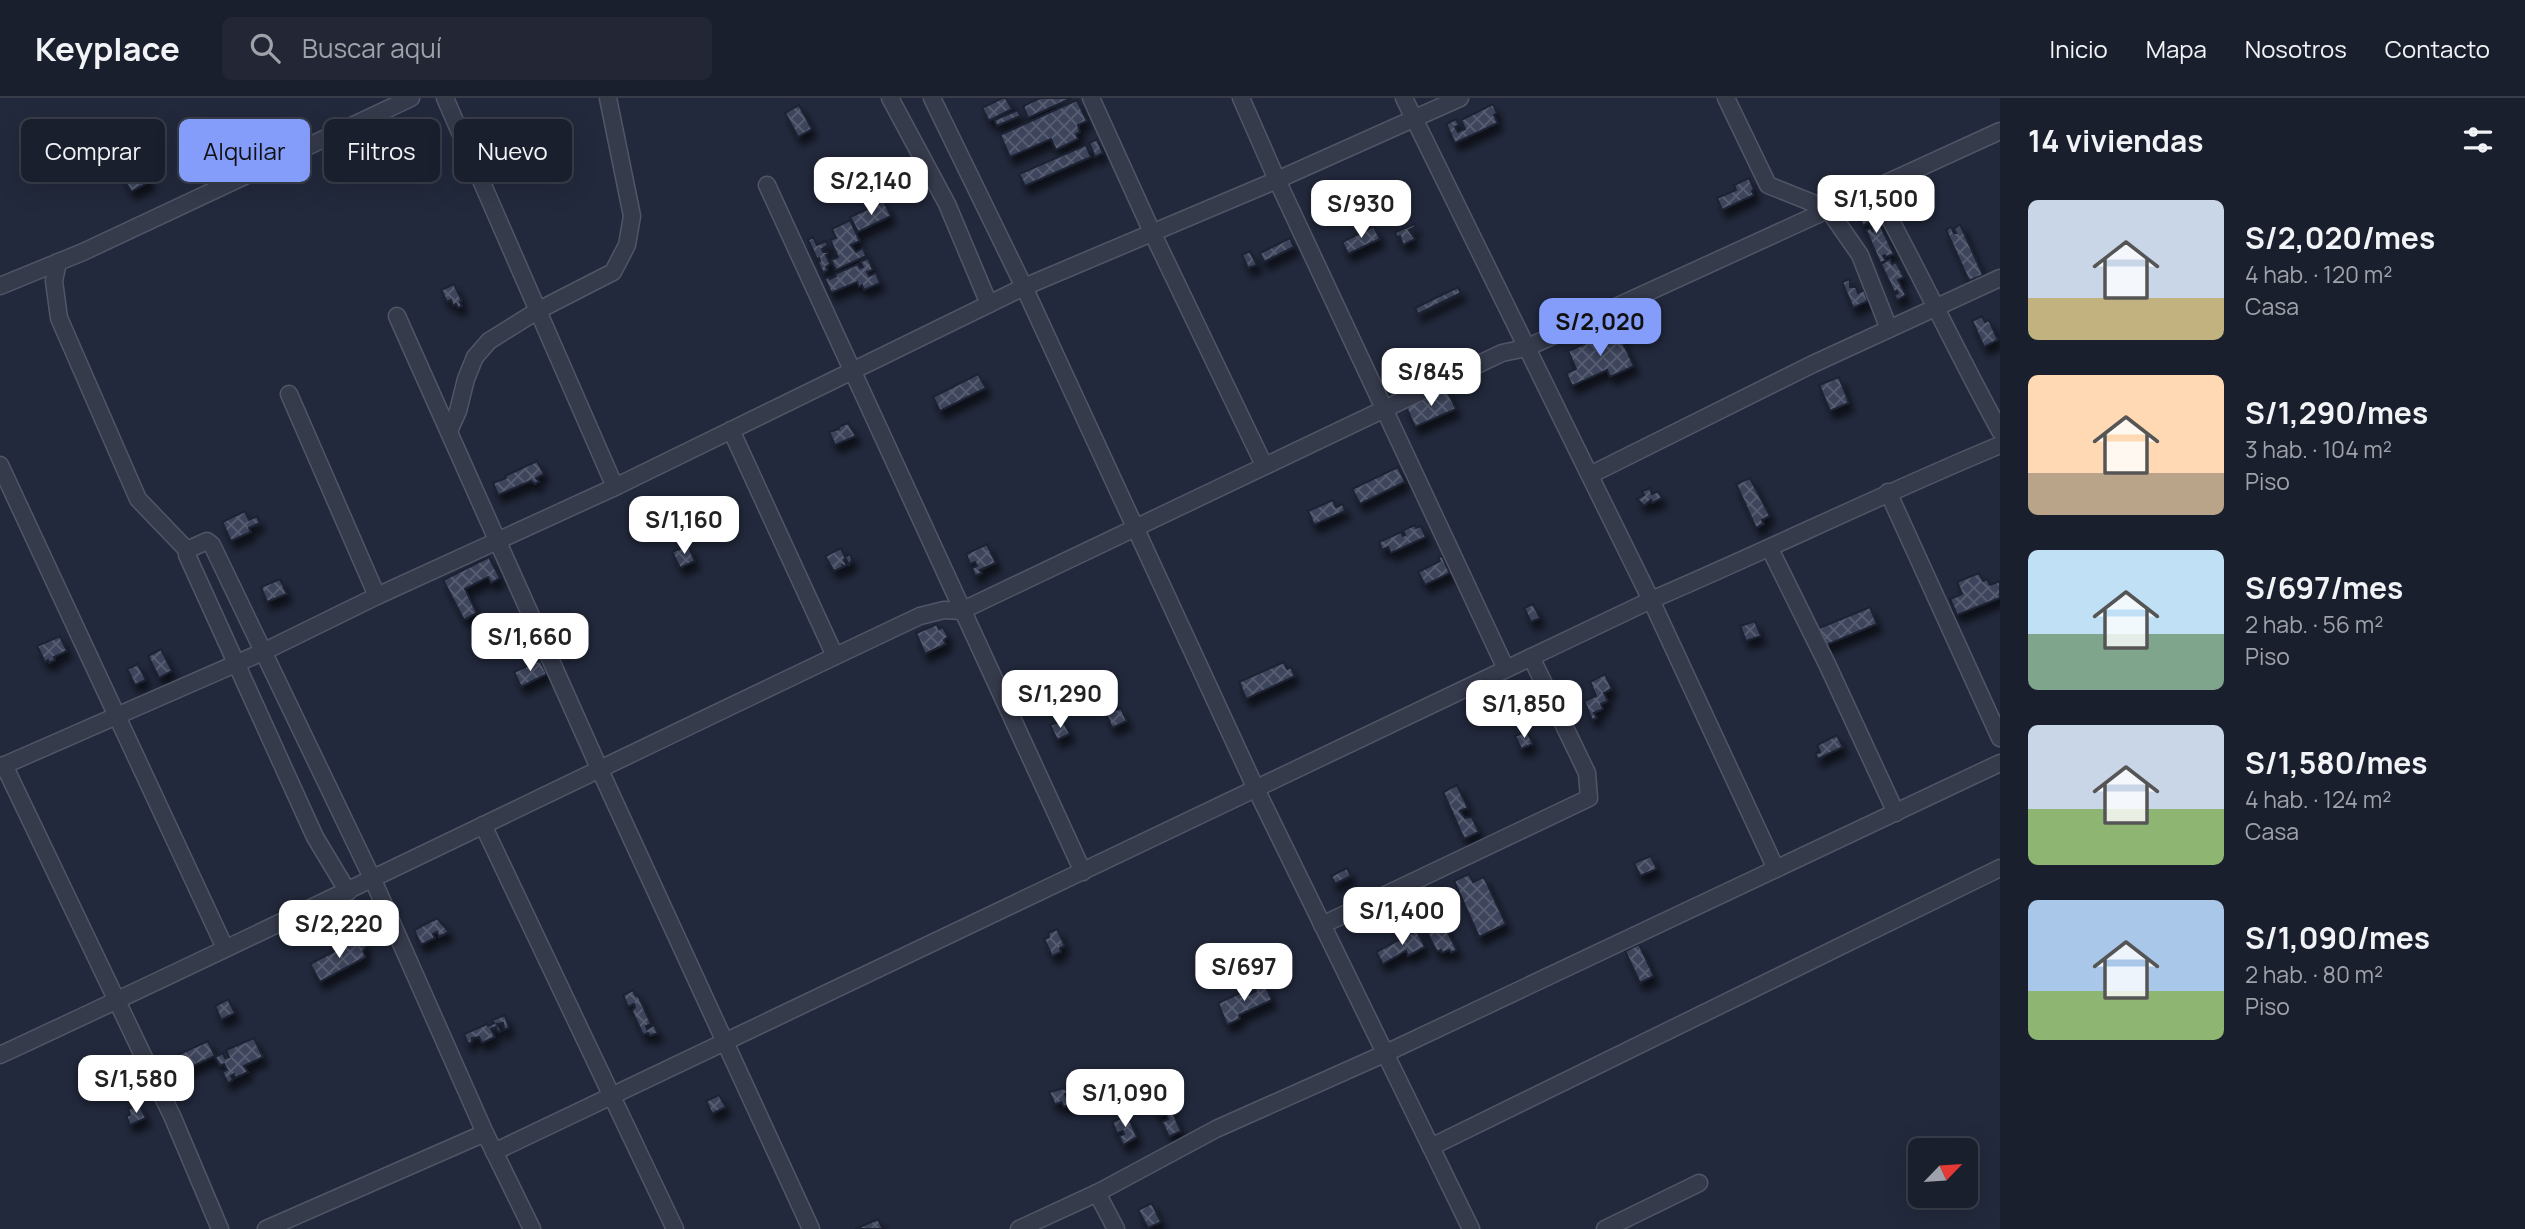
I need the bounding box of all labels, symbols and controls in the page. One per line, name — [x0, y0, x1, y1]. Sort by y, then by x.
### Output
search box — [222, 17, 712, 80]
text: Keyplace — [35, 26, 180, 71]
icon: search — [246, 29, 284, 67]
text: Buscar aquí — [302, 30, 442, 66]
text: Inicio — [2050, 32, 2108, 65]
text: Mapa — [2146, 32, 2207, 65]
text: Nosotros — [2245, 32, 2347, 65]
text: Contacto — [2385, 32, 2490, 65]
chip: Comprar — [21, 119, 165, 182]
chip: Alquilar — [179, 119, 310, 182]
chip: Filtros — [324, 119, 440, 182]
chip: Nuevo — [454, 119, 572, 182]
text: 14 viviendas — [2028, 120, 2204, 161]
icon: filters — [2459, 121, 2497, 159]
pin: S/2,140 — [806, 158, 936, 217]
text: S/2,140 — [830, 164, 912, 196]
pin: S/1,500 — [1811, 176, 1941, 235]
pin: S/930 — [1312, 180, 1410, 240]
text: S/1,500 — [1834, 182, 1918, 214]
text: S/930 — [1327, 187, 1395, 219]
text: S/2,020/mes — [2245, 217, 2435, 258]
icon: home — [2084, 228, 2168, 312]
text: 4 hab. · 120 m² — [2245, 258, 2392, 290]
text: Casa — [2245, 290, 2299, 322]
pin: S/2,020 — [1535, 299, 1665, 358]
text: S/2,020 — [1555, 305, 1645, 337]
pin: S/845 — [1382, 348, 1480, 408]
text: S/845 — [1398, 355, 1464, 387]
text: S/1,290/mes — [2245, 392, 2428, 433]
icon: home — [2084, 403, 2168, 487]
text: 3 hab. · 104 m² — [2245, 433, 2392, 465]
text: Piso — [2245, 465, 2290, 497]
pin: S/1,160 — [619, 496, 749, 556]
text: S/1,160 — [645, 503, 723, 535]
text: S/697/mes — [2245, 567, 2403, 608]
icon: home — [2084, 578, 2168, 662]
text: 2 hab. · 56 m² — [2245, 608, 2383, 640]
pin: S/1,660 — [465, 614, 595, 673]
text: S/1,660 — [488, 620, 572, 652]
text: Piso — [2245, 640, 2290, 672]
pin: S/1,290 — [995, 670, 1125, 730]
text: S/1,290 — [1018, 677, 1102, 709]
pin: S/1,850 — [1459, 680, 1589, 740]
text: S/1,850 — [1482, 687, 1566, 719]
text: S/1,580/mes — [2245, 742, 2428, 783]
icon: home — [2084, 753, 2168, 837]
text: 4 hab. · 124 m² — [2245, 783, 2391, 815]
text: Casa — [2245, 815, 2299, 847]
pin: S/1,400 — [1337, 888, 1467, 947]
text: S/1,400 — [1359, 894, 1445, 926]
pin: S/2,220 — [274, 900, 404, 960]
text: S/2,220 — [295, 907, 383, 939]
text: S/1,090/mes — [2245, 917, 2430, 958]
icon: home — [2084, 928, 2168, 1012]
pin: S/697 — [1195, 944, 1293, 1003]
text: S/697 — [1211, 950, 1277, 982]
text: 2 hab. · 80 m² — [2245, 958, 2383, 990]
text: Piso — [2245, 990, 2290, 1022]
pin: S/1,580 — [71, 1056, 201, 1115]
text: S/1,580 — [94, 1062, 178, 1094]
pin: S/1,090 — [1060, 1070, 1190, 1129]
text: S/1,090 — [1082, 1076, 1168, 1108]
north arrow — [1908, 1138, 1978, 1208]
map controls — [1908, 1138, 1978, 1208]

